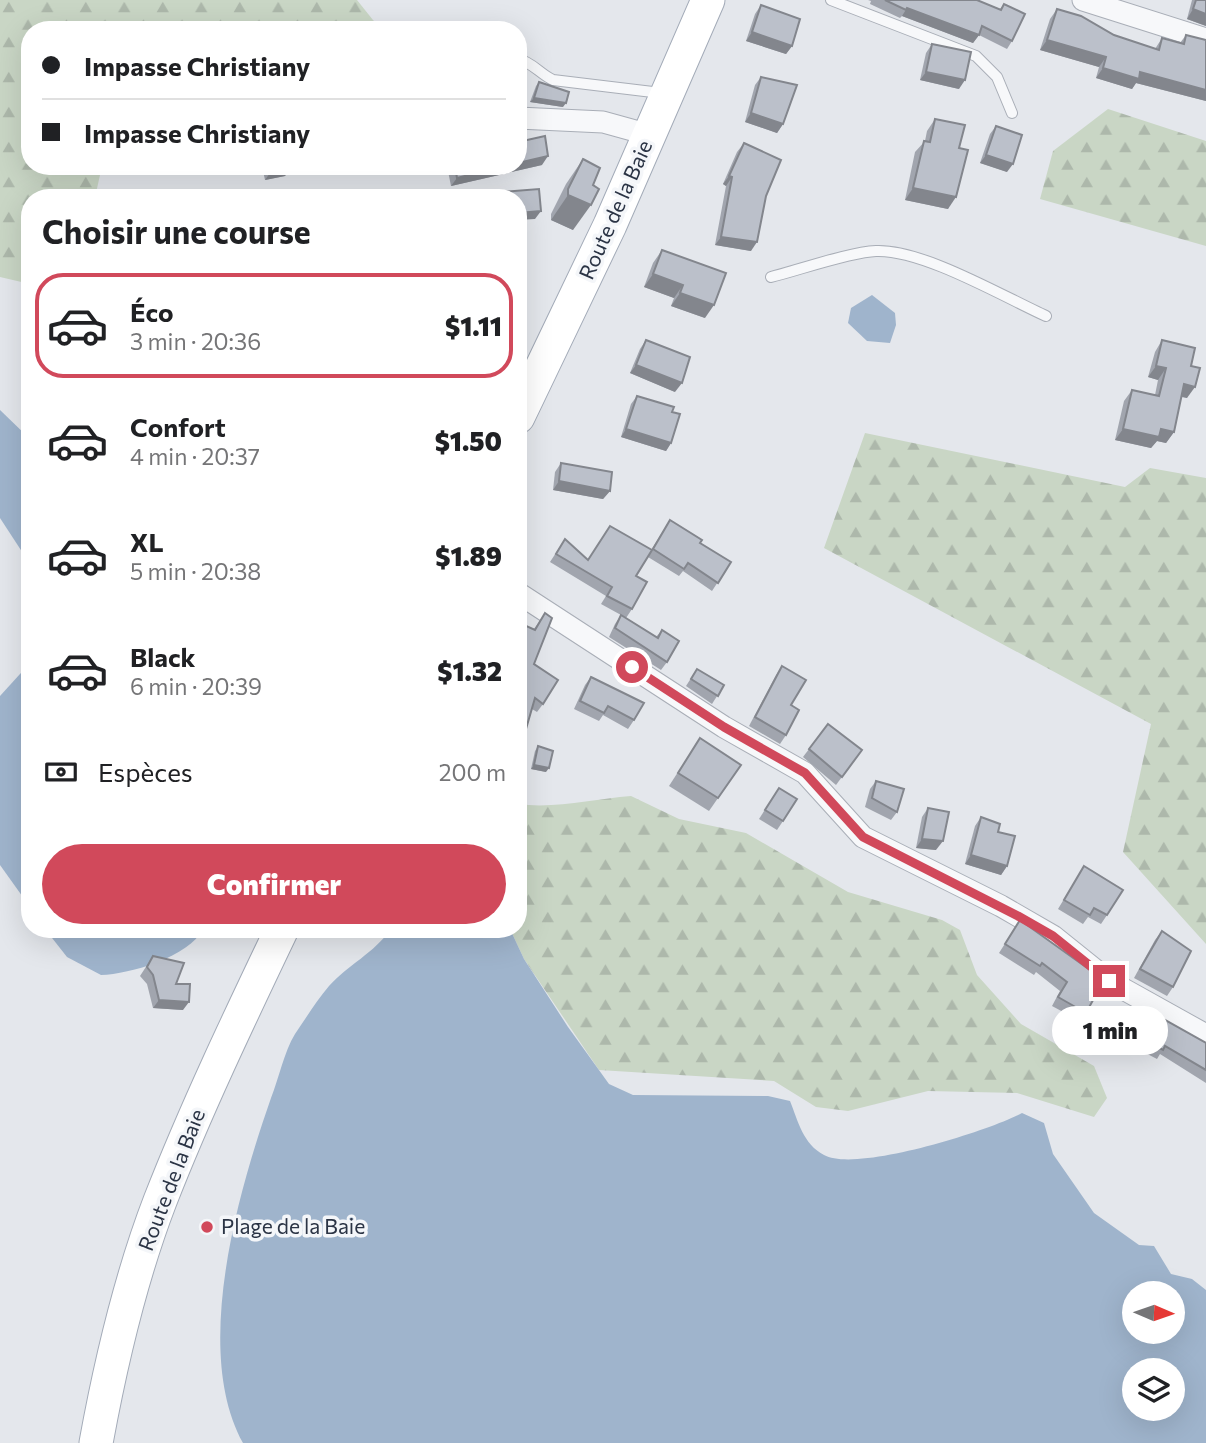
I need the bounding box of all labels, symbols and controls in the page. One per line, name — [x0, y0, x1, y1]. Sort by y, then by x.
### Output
text: Impasse Christiany — [84, 50, 310, 81]
text: Impasse Christiany — [84, 117, 310, 148]
street label: Route de la Baie — [573, 136, 657, 283]
text: Choisir une course — [42, 211, 311, 251]
icon: car — [46, 294, 109, 357]
text: Éco — [130, 296, 174, 327]
text: $1.11 — [445, 310, 502, 341]
text: 3 min · 20:36 — [130, 327, 261, 355]
icon: car — [46, 409, 109, 472]
text: Confort — [130, 411, 226, 442]
text: $1.50 — [435, 425, 502, 456]
text: 4 min · 20:37 — [130, 442, 260, 470]
icon: car — [46, 524, 109, 587]
text: XL — [130, 526, 164, 557]
text: $1.89 — [435, 540, 502, 571]
text: 5 min · 20:38 — [130, 557, 261, 585]
icon: car — [46, 639, 109, 702]
text: Black — [130, 641, 196, 672]
route start — [616, 651, 648, 683]
text: $1.32 — [437, 655, 502, 686]
text: 6 min · 20:39 — [130, 672, 262, 700]
icon: cash — [42, 753, 80, 791]
text: Espèces — [98, 756, 193, 787]
text: 200 m — [439, 758, 506, 786]
button: Confirmer — [42, 844, 506, 924]
route end — [1093, 965, 1125, 997]
callout: 1 min — [1051, 1006, 1167, 1054]
text: 1 min — [1082, 1016, 1138, 1044]
street label: Route de la Baie — [132, 1105, 209, 1254]
place label: Plage de la Baie — [221, 1213, 365, 1238]
marker: Plage de la Baie — [199, 1219, 215, 1235]
north arrow — [1122, 1281, 1185, 1344]
map controls — [1122, 1281, 1185, 1421]
button: layers — [1122, 1358, 1185, 1421]

